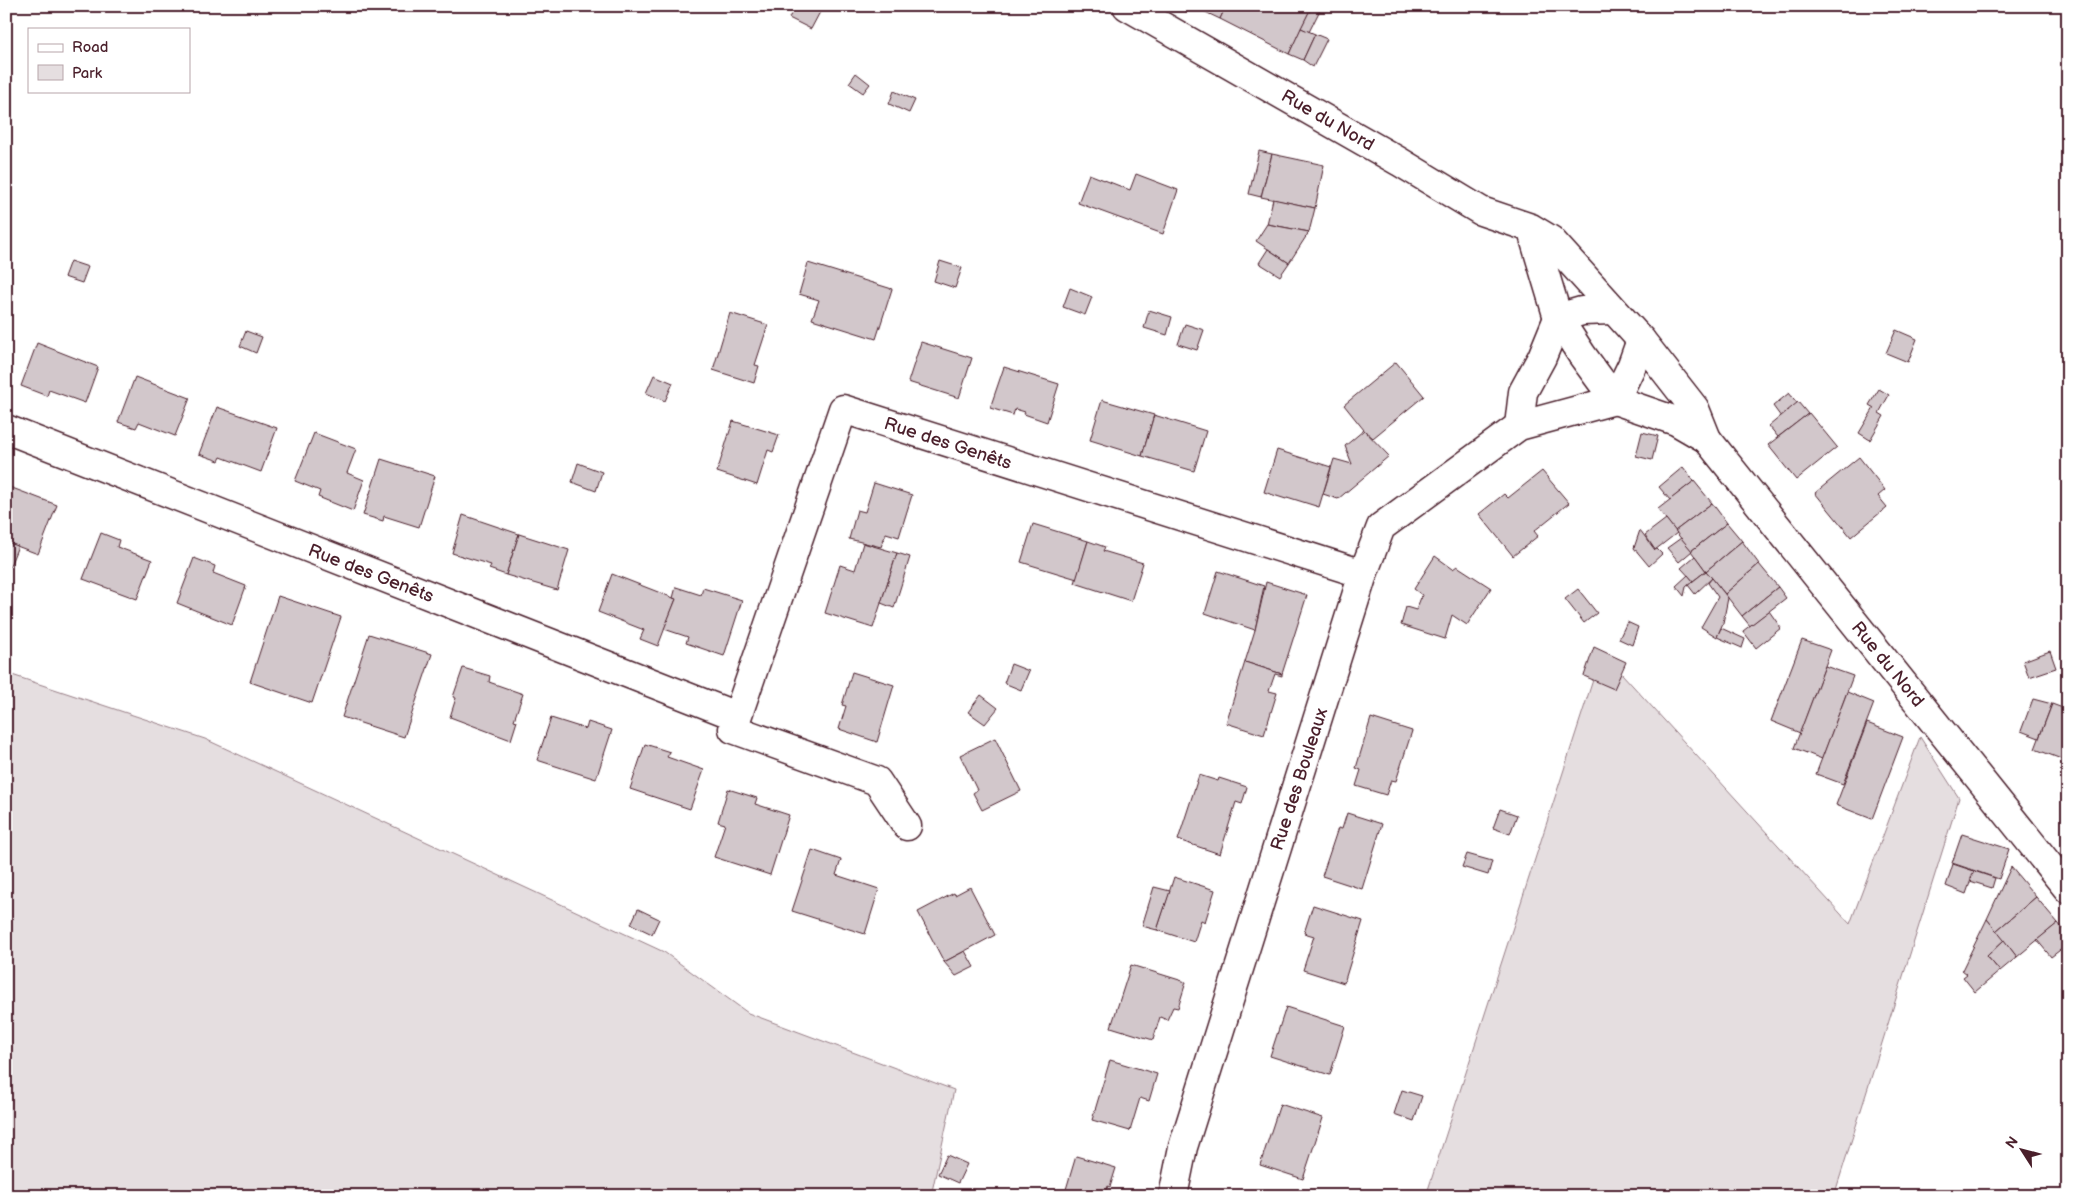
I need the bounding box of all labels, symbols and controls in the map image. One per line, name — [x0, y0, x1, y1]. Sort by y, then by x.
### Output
legend — [28, 28, 190, 92]
text: Road — [72, 38, 108, 57]
text: Park — [72, 64, 103, 83]
street label: Rue du Nord — [1278, 85, 1378, 155]
street label: Rue des Genêts — [882, 413, 1014, 474]
street label: Rue des Genêts — [305, 540, 437, 607]
street label: Rue du Nord — [1847, 617, 1928, 711]
street label: Rue des Bouleaux — [1267, 705, 1333, 853]
north arrow — [1996, 1124, 2046, 1174]
text: N — [2002, 1133, 2022, 1152]

